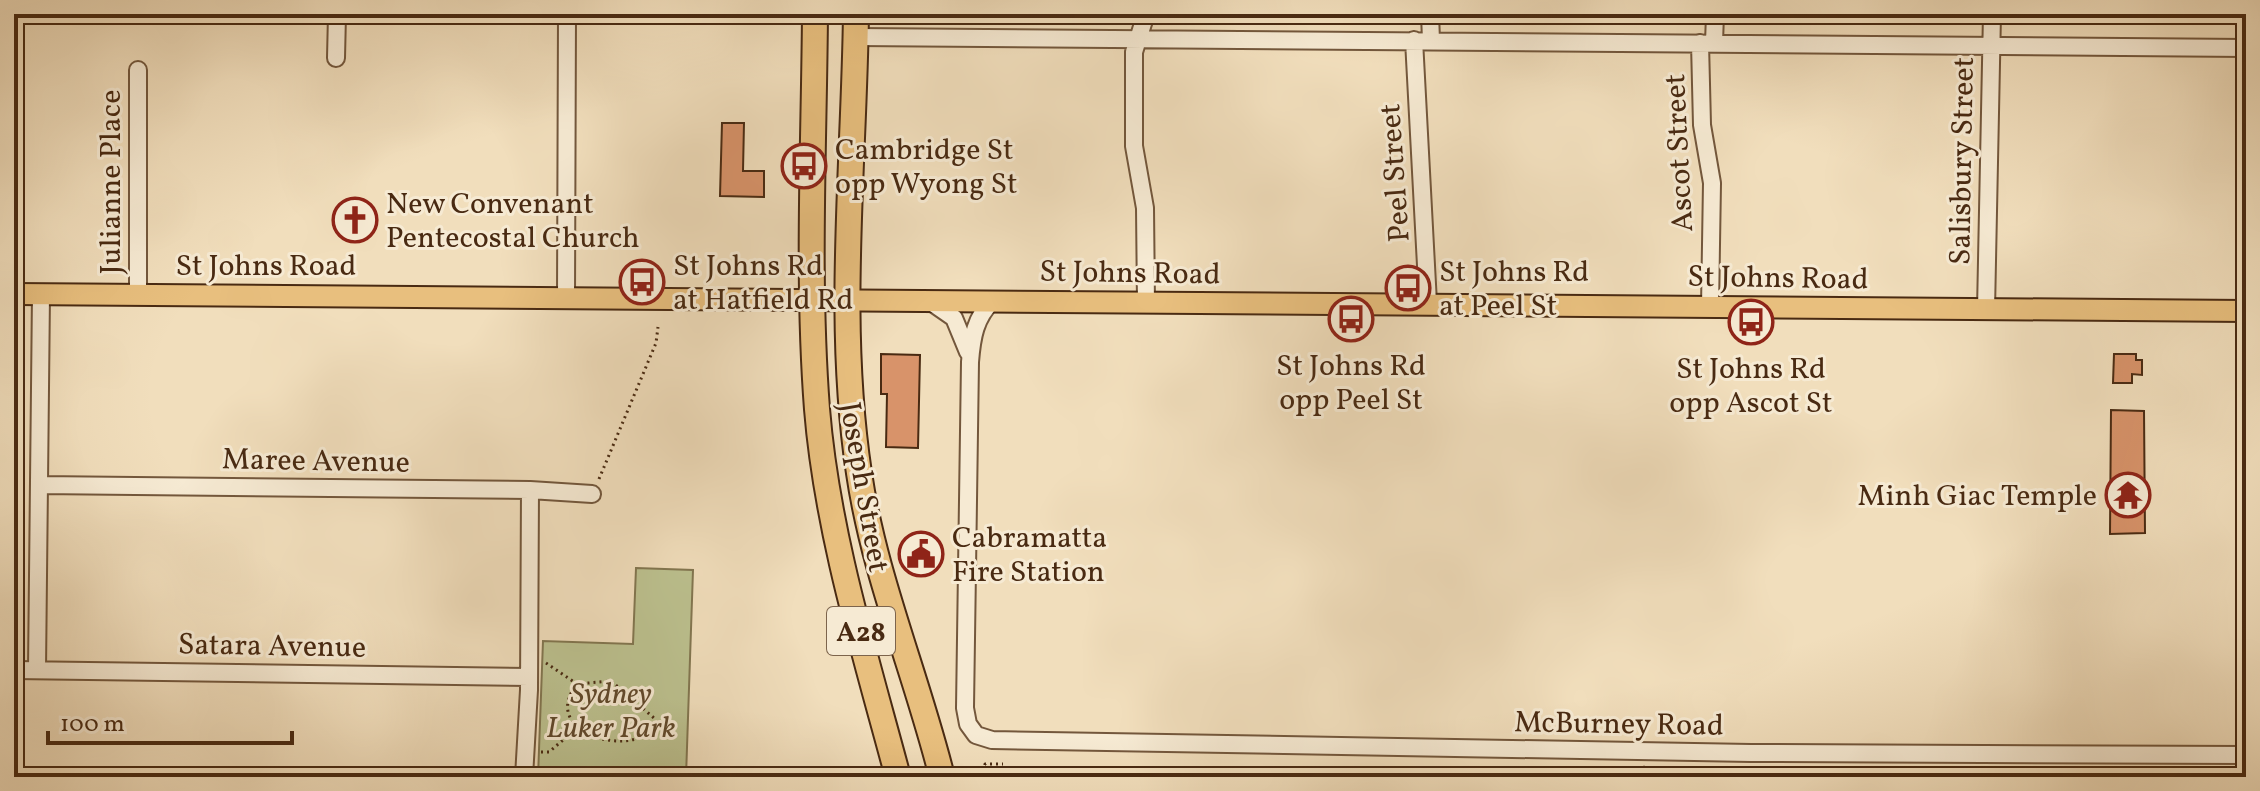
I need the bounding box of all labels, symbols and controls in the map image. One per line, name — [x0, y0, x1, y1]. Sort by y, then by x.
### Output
street label: Salisbury Street — [1940, 57, 1986, 265]
street label: Ascot Street — [1655, 73, 1705, 233]
street label: Julianne Place — [91, 90, 133, 274]
street label: Peel Street — [1370, 102, 1422, 244]
place label: Cambridge St opp Wyong St — [835, 130, 1018, 206]
bus stop icon: Cambridge St opp Wyong St — [780, 142, 828, 190]
place label: New Convenant Pentecostal Church — [386, 184, 640, 260]
church icon: New Convenant Pentecostal Church — [331, 196, 379, 244]
street label: St Johns Road — [176, 246, 357, 288]
place label: St Johns Rd at Hatfield Rd — [673, 246, 853, 322]
street label: St Johns Road — [1039, 251, 1221, 297]
place label: St Johns Rd at Peel St — [1439, 252, 1589, 328]
street label: St Johns Road — [1687, 256, 1869, 302]
bus stop icon: St Johns Rd at Hatfield Rd — [618, 258, 666, 306]
bus stop icon: St Johns Rd at Peel St — [1384, 264, 1432, 312]
bus stop icon: St Johns Rd opp Peel St — [1327, 295, 1375, 343]
bus stop icon: St Johns Rd opp Ascot St — [1727, 298, 1775, 346]
place label: St Johns Rd opp Peel St — [1276, 346, 1426, 422]
place label: St Johns Rd opp Ascot St — [1669, 349, 1833, 425]
street label: Joseph Street — [827, 399, 899, 576]
street label: Maree Avenue — [222, 439, 410, 485]
temple icon: Minh Giac Temple — [2104, 471, 2152, 519]
place label: Minh Giac Temple — [1858, 476, 2097, 518]
place label: Cabramatta Fire Station — [952, 518, 1107, 594]
public building icon: Cabramatta Fire Station — [897, 530, 945, 578]
road number: A28 — [827, 607, 895, 655]
street label: Satara Avenue — [178, 624, 366, 670]
park label: Sydney Luker Park — [546, 674, 676, 750]
scale bar — [48, 695, 292, 745]
street label: McBurney Road — [1514, 702, 1724, 748]
text: 100 m — [60, 708, 125, 742]

